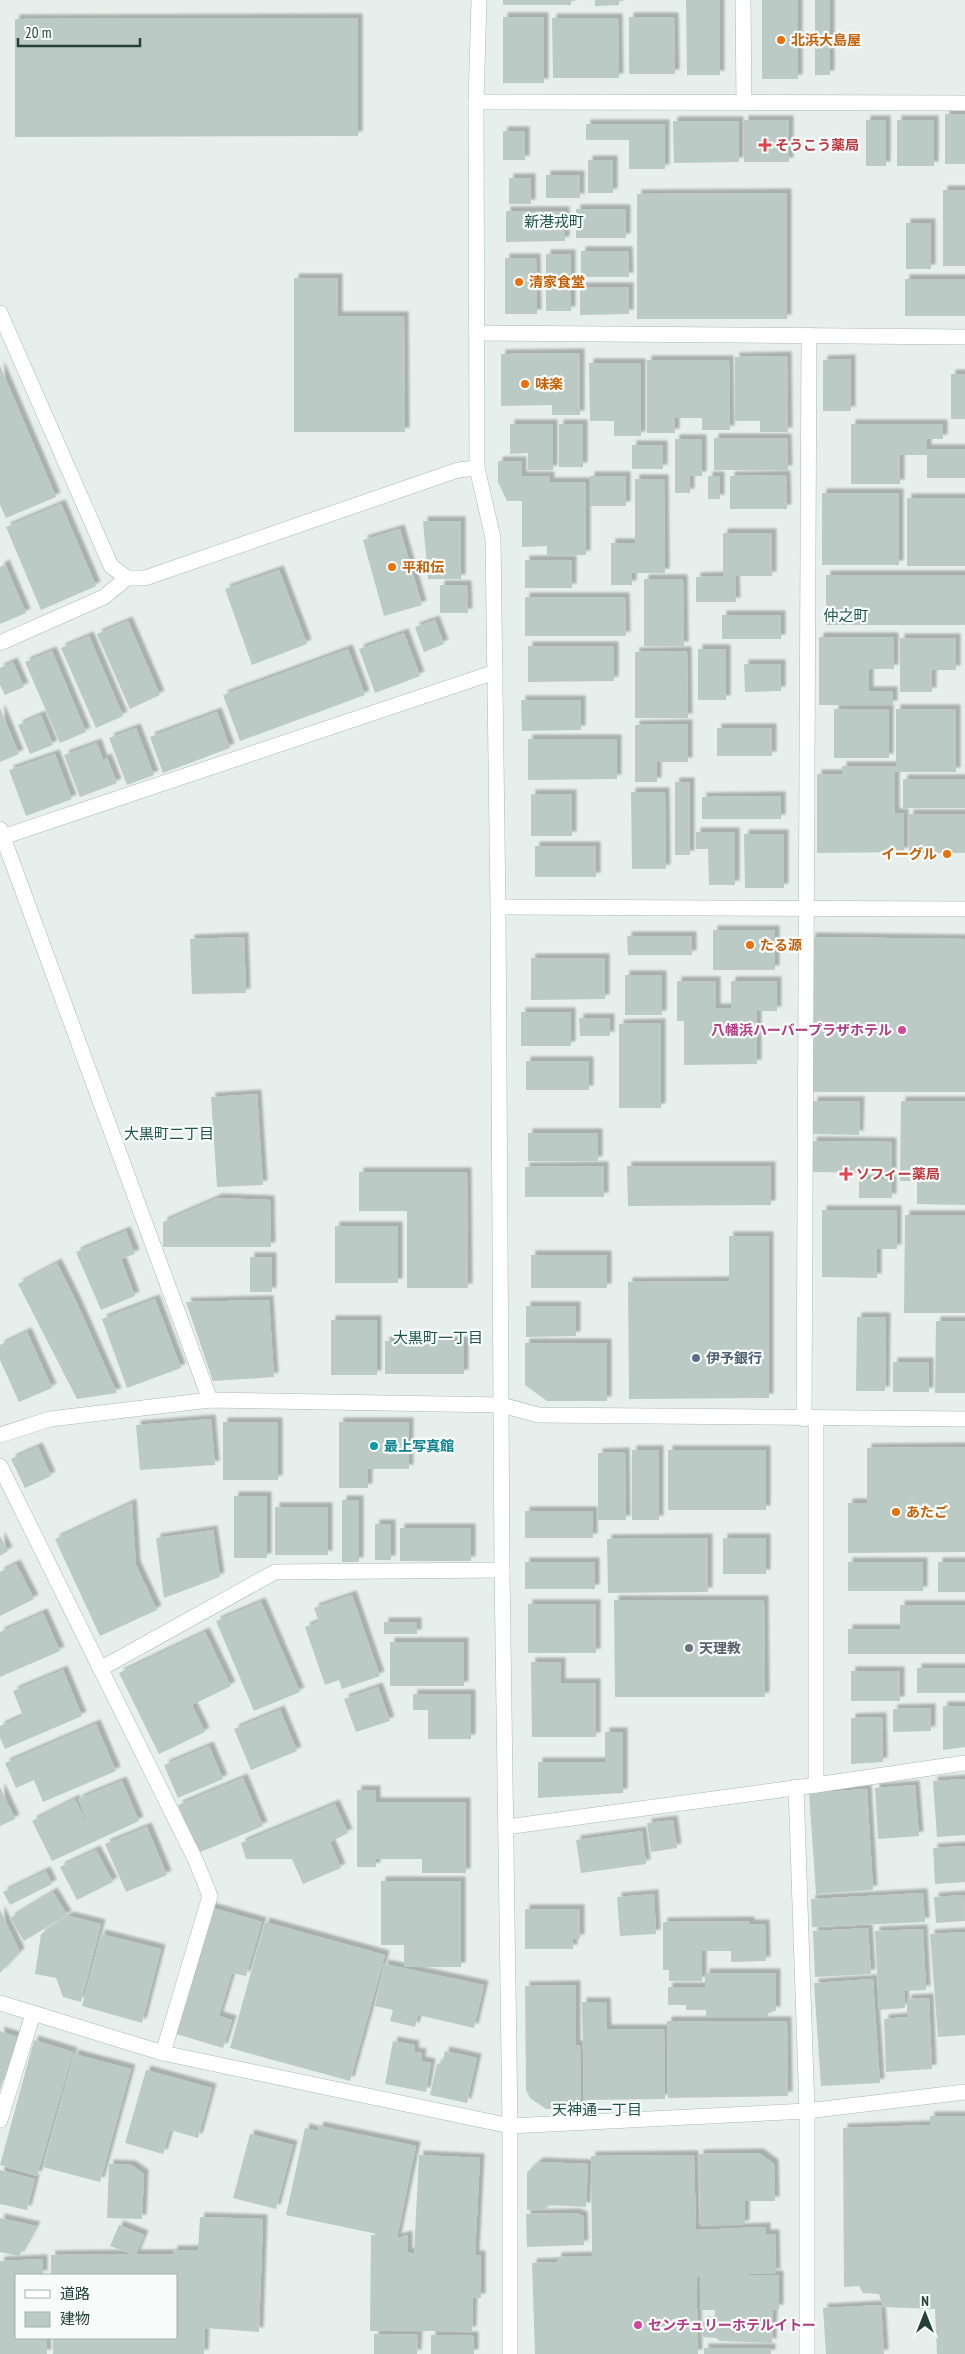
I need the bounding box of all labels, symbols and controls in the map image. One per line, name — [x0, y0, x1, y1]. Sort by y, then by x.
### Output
scale bar — [18, 15, 140, 47]
text: 20 m — [25, 23, 51, 42]
place label: 北浜大島屋 — [791, 31, 861, 49]
marker: 北浜大島屋 — [775, 34, 787, 46]
place label: そうこう薬局 — [775, 136, 859, 154]
marker: そうこう薬局 — [759, 139, 771, 151]
district label: 新港戎町 — [524, 212, 584, 231]
place label: 清家食堂 — [529, 273, 585, 291]
marker: 清家食堂 — [513, 276, 525, 288]
place label: 味楽 — [535, 375, 563, 393]
marker: 味楽 — [519, 378, 531, 390]
place label: 平和伝 — [402, 558, 444, 576]
marker: 平和伝 — [386, 561, 398, 573]
district label: 仲之町 — [823, 606, 869, 625]
place label: イーグル — [881, 845, 937, 863]
marker: イーグル — [941, 848, 953, 860]
place label: たる源 — [760, 936, 802, 954]
marker: たる源 — [744, 939, 756, 951]
place label: 八幡浜ハーバープラザホテル — [711, 1021, 892, 1039]
marker: 八幡浜ハーバープラザホテル — [896, 1024, 908, 1036]
district label: 大黒町二丁目 — [124, 1124, 214, 1143]
place label: ソフィー薬局 — [856, 1165, 940, 1183]
marker: ソフィー薬局 — [840, 1168, 852, 1180]
district label: 大黒町一丁目 — [393, 1328, 483, 1347]
place label: 伊予銀行 — [706, 1349, 762, 1367]
marker: 伊予銀行 — [690, 1352, 702, 1364]
place label: 最上写真館 — [384, 1437, 454, 1455]
marker: 最上写真館 — [368, 1440, 380, 1452]
place label: あたご — [906, 1503, 948, 1521]
marker: あたご — [890, 1506, 902, 1518]
place label: 天理教 — [699, 1639, 741, 1657]
marker: 天理教 — [683, 1642, 695, 1654]
district label: 天神通一丁目 — [552, 2100, 642, 2119]
legend — [15, 2274, 178, 2339]
text: 道路 — [60, 2284, 90, 2303]
north arrow — [900, 2289, 950, 2339]
text: N — [921, 2292, 929, 2310]
text: 建物 — [60, 2309, 90, 2328]
place label: センチュリーホテルイトー — [648, 2316, 816, 2334]
marker: センチュリーホテルイトー — [632, 2319, 644, 2331]

